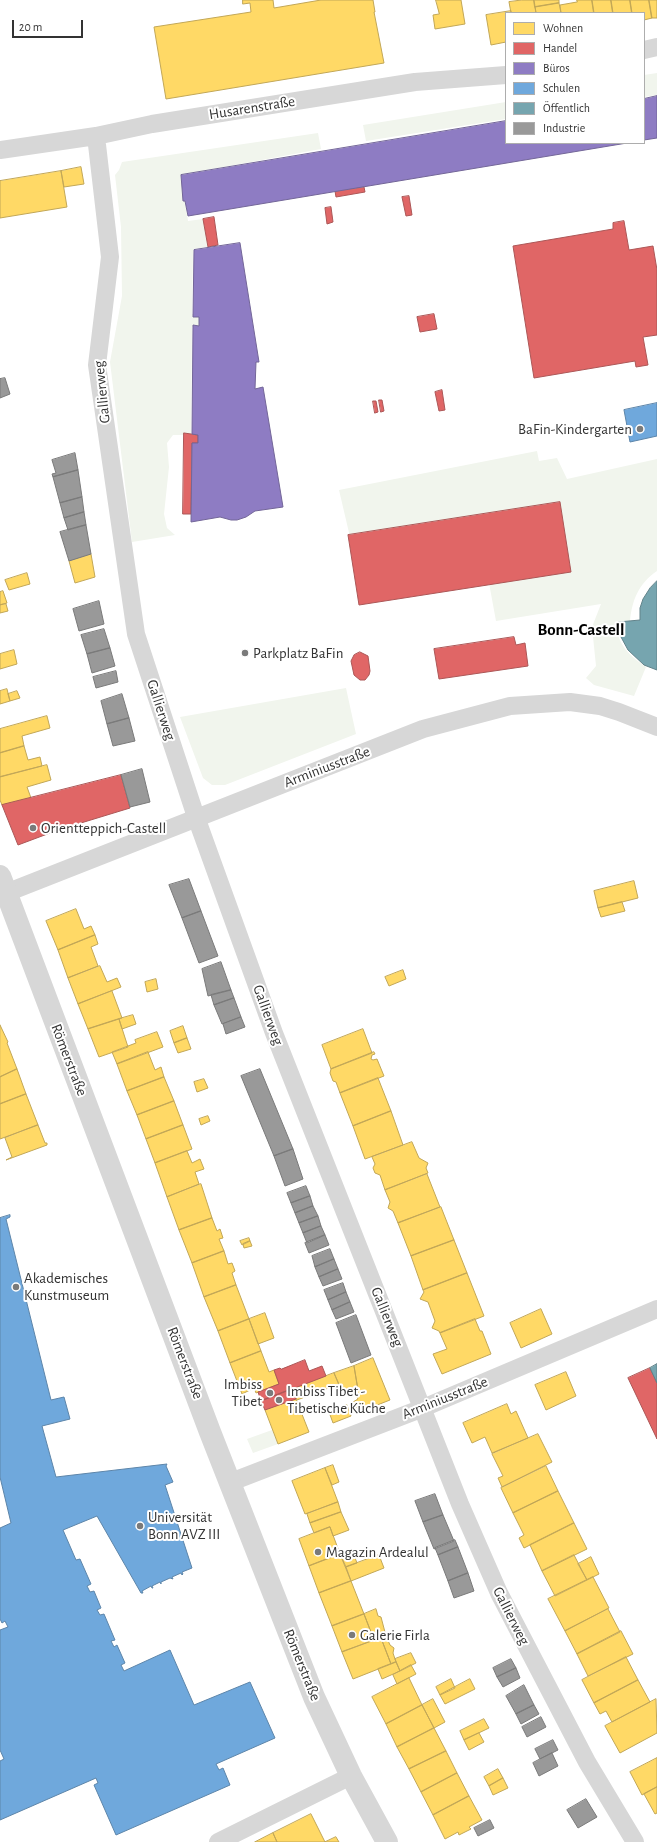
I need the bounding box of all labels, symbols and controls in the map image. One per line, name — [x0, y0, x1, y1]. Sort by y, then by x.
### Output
scale bar — [14, 12, 85, 38]
legend — [505, 12, 645, 144]
text: 20 m — [19, 21, 42, 33]
text: Wohnen — [543, 22, 583, 34]
text: Handel — [543, 42, 577, 54]
text: Büros — [543, 62, 570, 74]
text: Schulen — [543, 82, 580, 94]
street label: Husarenstraße — [208, 92, 296, 124]
text: Öffentlich — [543, 102, 590, 114]
text: Industrie — [543, 122, 585, 134]
street label: Gallierweg — [90, 360, 114, 424]
place label: BaFin-Kindergarten — [518, 420, 632, 438]
marker: BaFin-Kindergarten — [635, 424, 645, 434]
district label: Bonn-Castell — [537, 620, 625, 640]
place label: Parkplatz BaFin — [253, 644, 343, 662]
marker: Parkplatz BaFin — [240, 648, 250, 658]
street label: Gallierweg — [143, 677, 179, 743]
street label: Arminiusstraße — [281, 742, 373, 792]
place label: Orientteppich-Castell — [41, 819, 166, 837]
marker: Orientteppich-Castell — [28, 823, 38, 833]
street label: Gallierweg — [249, 982, 287, 1048]
street label: Römerstraße — [47, 1021, 91, 1099]
place label: Akademisches Kunstmuseum — [24, 1269, 109, 1304]
marker: Akademisches Kunstmuseum — [11, 1282, 21, 1292]
street label: Gallierweg — [367, 1285, 407, 1349]
street label: Römerstraße — [163, 1324, 207, 1402]
street label: Arminiusstraße — [400, 1373, 490, 1423]
place label: Imbiss Tibet — [224, 1375, 262, 1410]
place label: Imbiss Tibet - Tibetische Küche — [287, 1382, 386, 1417]
marker: Imbiss Tibet — [265, 1388, 275, 1398]
marker: Imbiss Tibet - Tibetische Küche — [274, 1395, 284, 1405]
place label: Universität Bonn AVZ III — [148, 1508, 220, 1543]
marker: Universität Bonn AVZ III — [135, 1521, 145, 1531]
place label: Magazin Ardealul — [326, 1543, 429, 1561]
marker: Magazin Ardealul — [313, 1547, 323, 1557]
street label: Gallierweg — [489, 1584, 533, 1648]
street label: Römerstraße — [279, 1626, 325, 1704]
place label: Galerie Firla — [360, 1626, 430, 1644]
marker: Galerie Firla — [347, 1630, 357, 1640]

